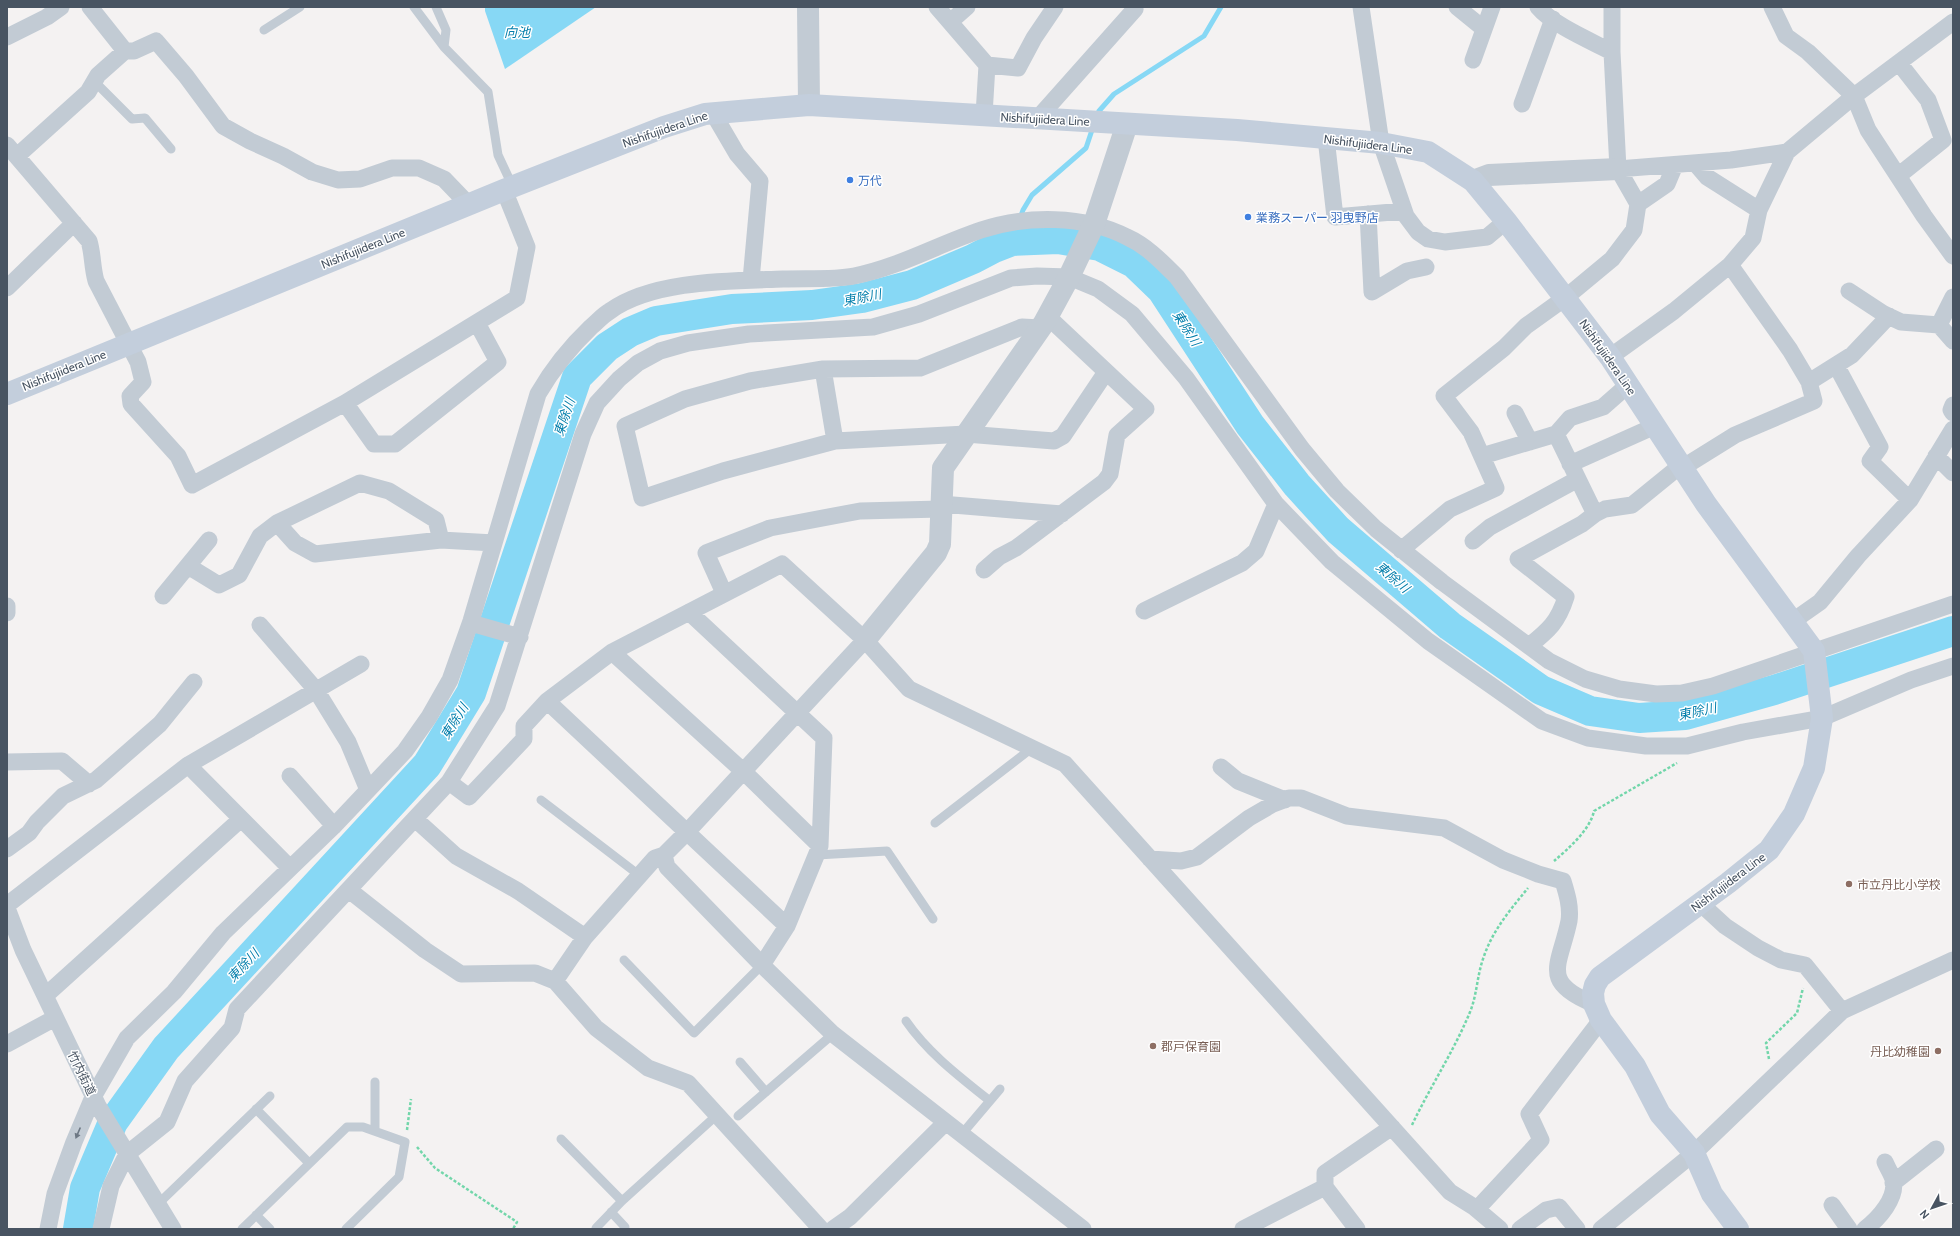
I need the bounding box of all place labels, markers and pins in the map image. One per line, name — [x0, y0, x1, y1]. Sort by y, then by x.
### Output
place label: 万代 — [858, 173, 882, 188]
marker: 万代 — [845, 175, 855, 185]
place label: 業務スーパー 羽曳野店 — [1256, 210, 1379, 225]
marker: 業務スーパー 羽曳野店 — [1243, 212, 1253, 222]
place label: 市立丹比小学校 — [1857, 877, 1941, 892]
marker: 市立丹比小学校 — [1844, 879, 1854, 889]
place label: 郡戸保育園 — [1161, 1039, 1221, 1054]
marker: 郡戸保育園 — [1148, 1041, 1158, 1051]
place label: 丹比幼稚園 — [1870, 1044, 1930, 1059]
marker: 丹比幼稚園 — [1933, 1046, 1943, 1056]

